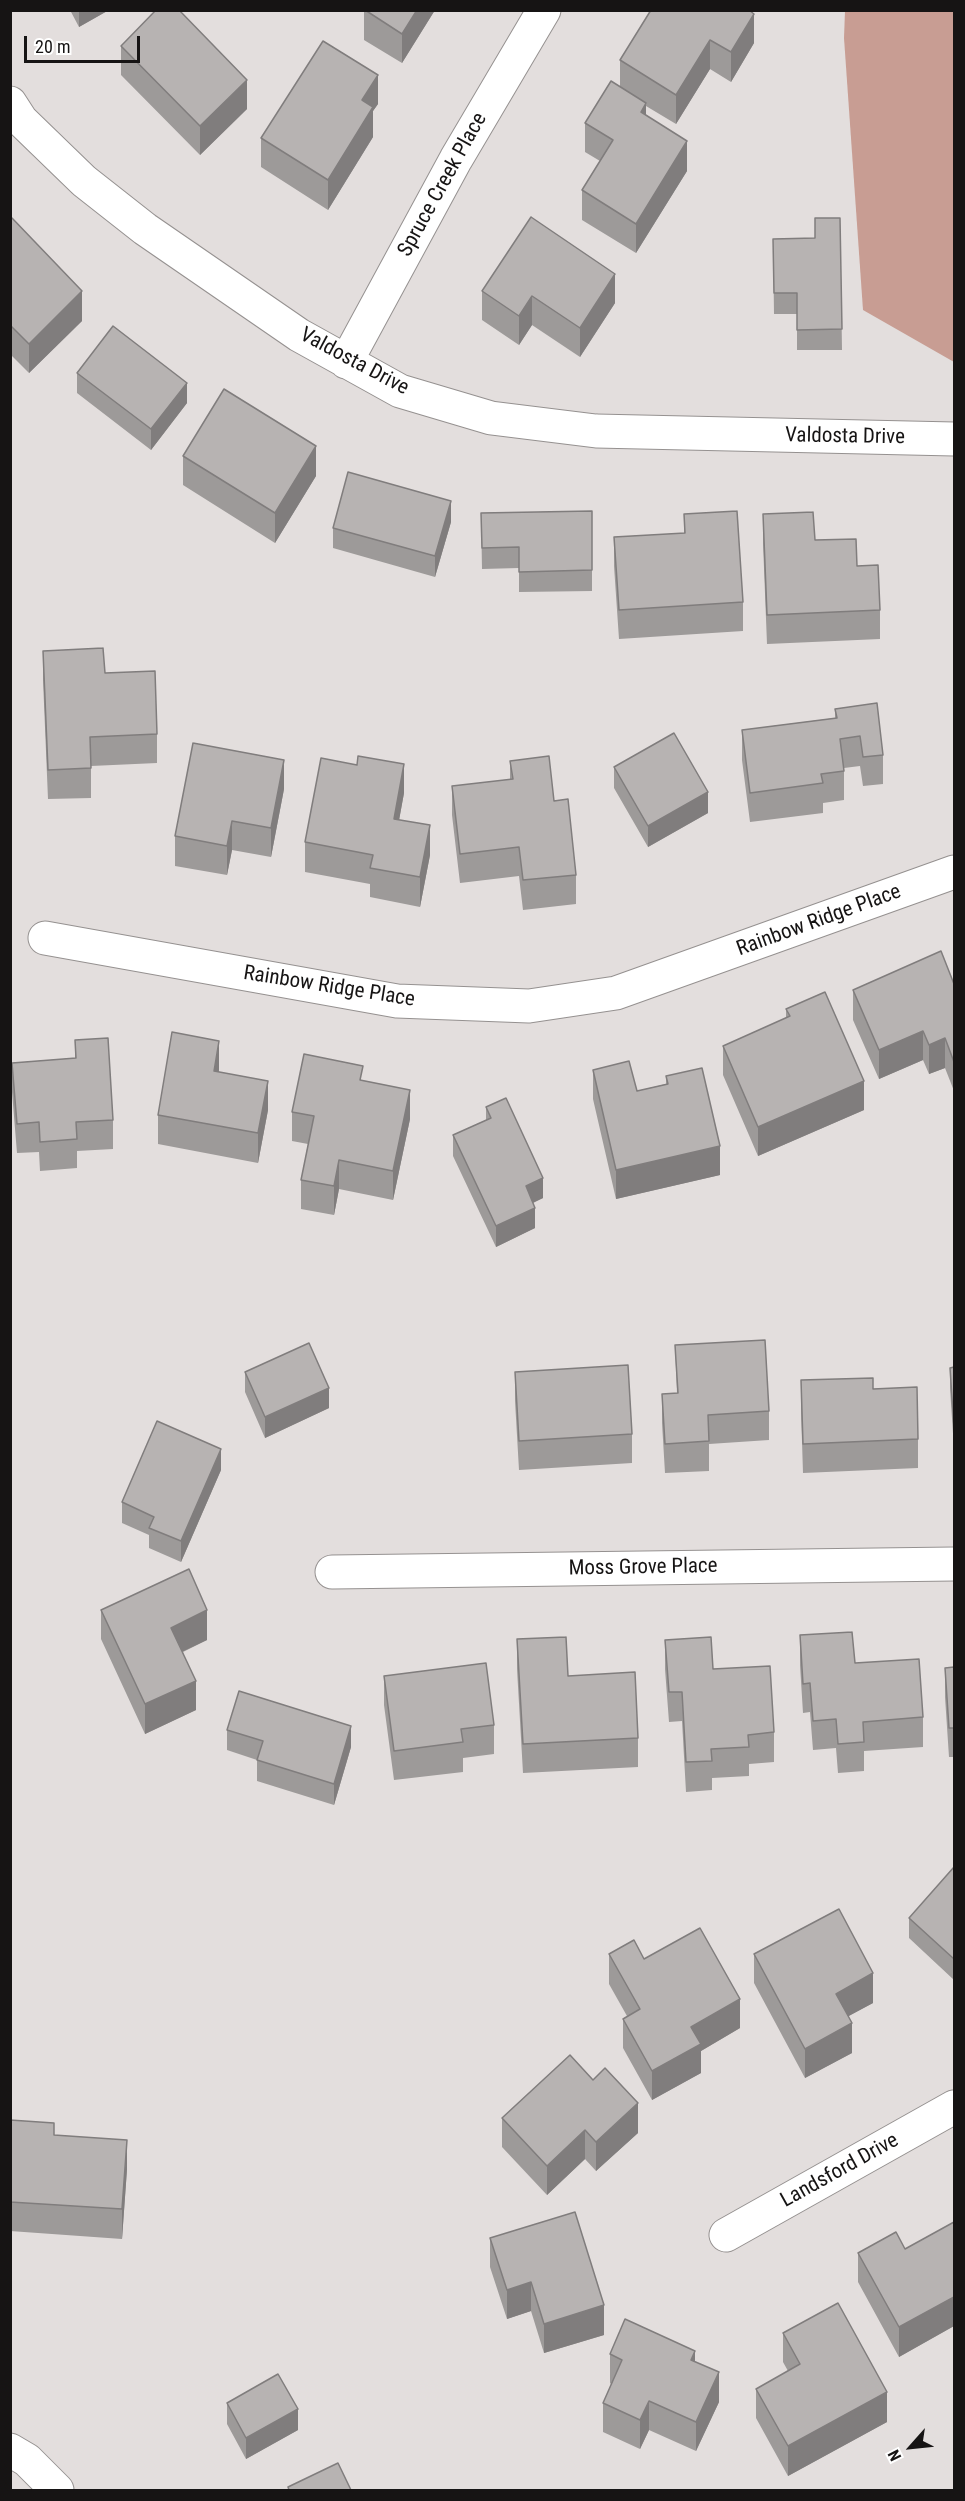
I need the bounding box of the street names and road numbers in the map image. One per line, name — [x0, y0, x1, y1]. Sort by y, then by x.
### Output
street label: Spruce Creek Place — [393, 109, 493, 261]
street label: Valdosta Drive — [295, 323, 413, 401]
street label: Valdosta Drive — [785, 423, 905, 451]
street label: Rainbow Ridge Place — [733, 880, 905, 962]
street label: Rainbow Ridge Place — [242, 961, 416, 1013]
street label: Moss Grove Place — [568, 1554, 718, 1582]
street label: Landsford Drive — [777, 2128, 903, 2214]

